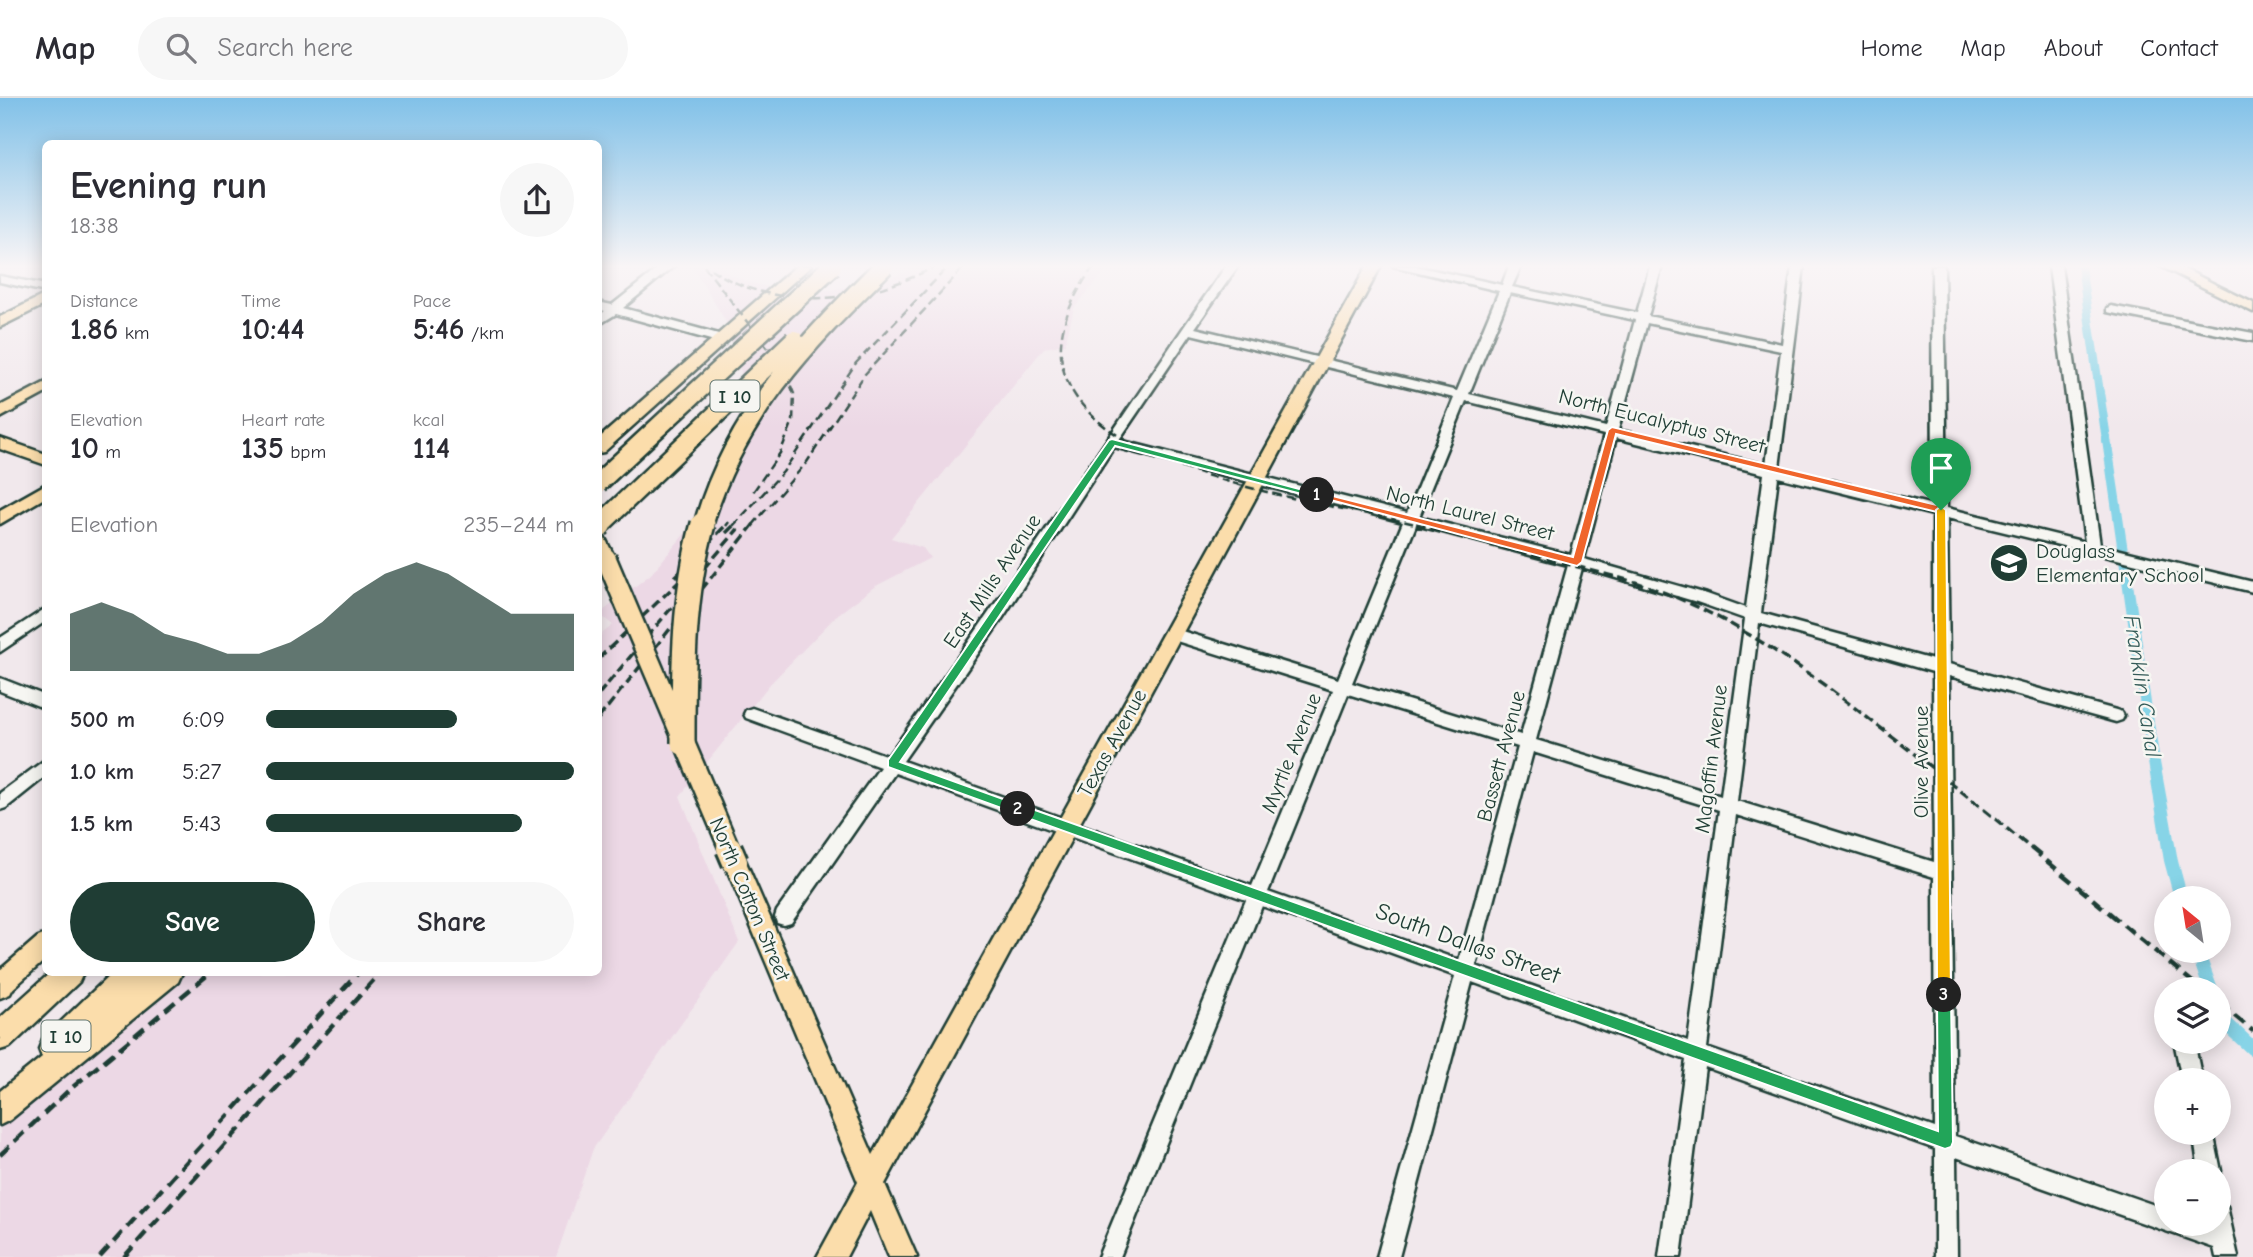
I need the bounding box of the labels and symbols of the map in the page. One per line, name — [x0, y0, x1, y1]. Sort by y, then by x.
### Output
road number: I 10 — [710, 380, 760, 412]
street label: North Eucalyptus Street — [1556, 384, 1769, 459]
pin — [1911, 438, 1971, 510]
pin: 1 — [1300, 478, 1334, 512]
street label: North Laurel Street — [1384, 481, 1557, 546]
street label: East Mills Avenue — [938, 509, 1046, 653]
place label: Douglass Elementary School — [2036, 539, 2204, 587]
school or university icon: Douglass Elementary School — [1988, 542, 2030, 584]
water label: Franklin Canal — [2118, 613, 2167, 760]
street label: Magoffin Avenue — [1690, 683, 1732, 835]
street label: Texas Avenue — [1072, 685, 1152, 801]
street label: Bassett Avenue — [1472, 688, 1530, 824]
street label: Myrtle Avenue — [1256, 689, 1326, 817]
street label: Olive Avenue — [1909, 706, 1933, 818]
pin: 2 — [1000, 792, 1036, 826]
street label: North Cotton Street — [705, 814, 796, 985]
north arrow — [2154, 886, 2231, 962]
street label: South Dallas Street — [1372, 897, 1565, 990]
pin: 3 — [1926, 978, 1962, 1012]
road number: I 10 — [42, 1020, 90, 1052]

